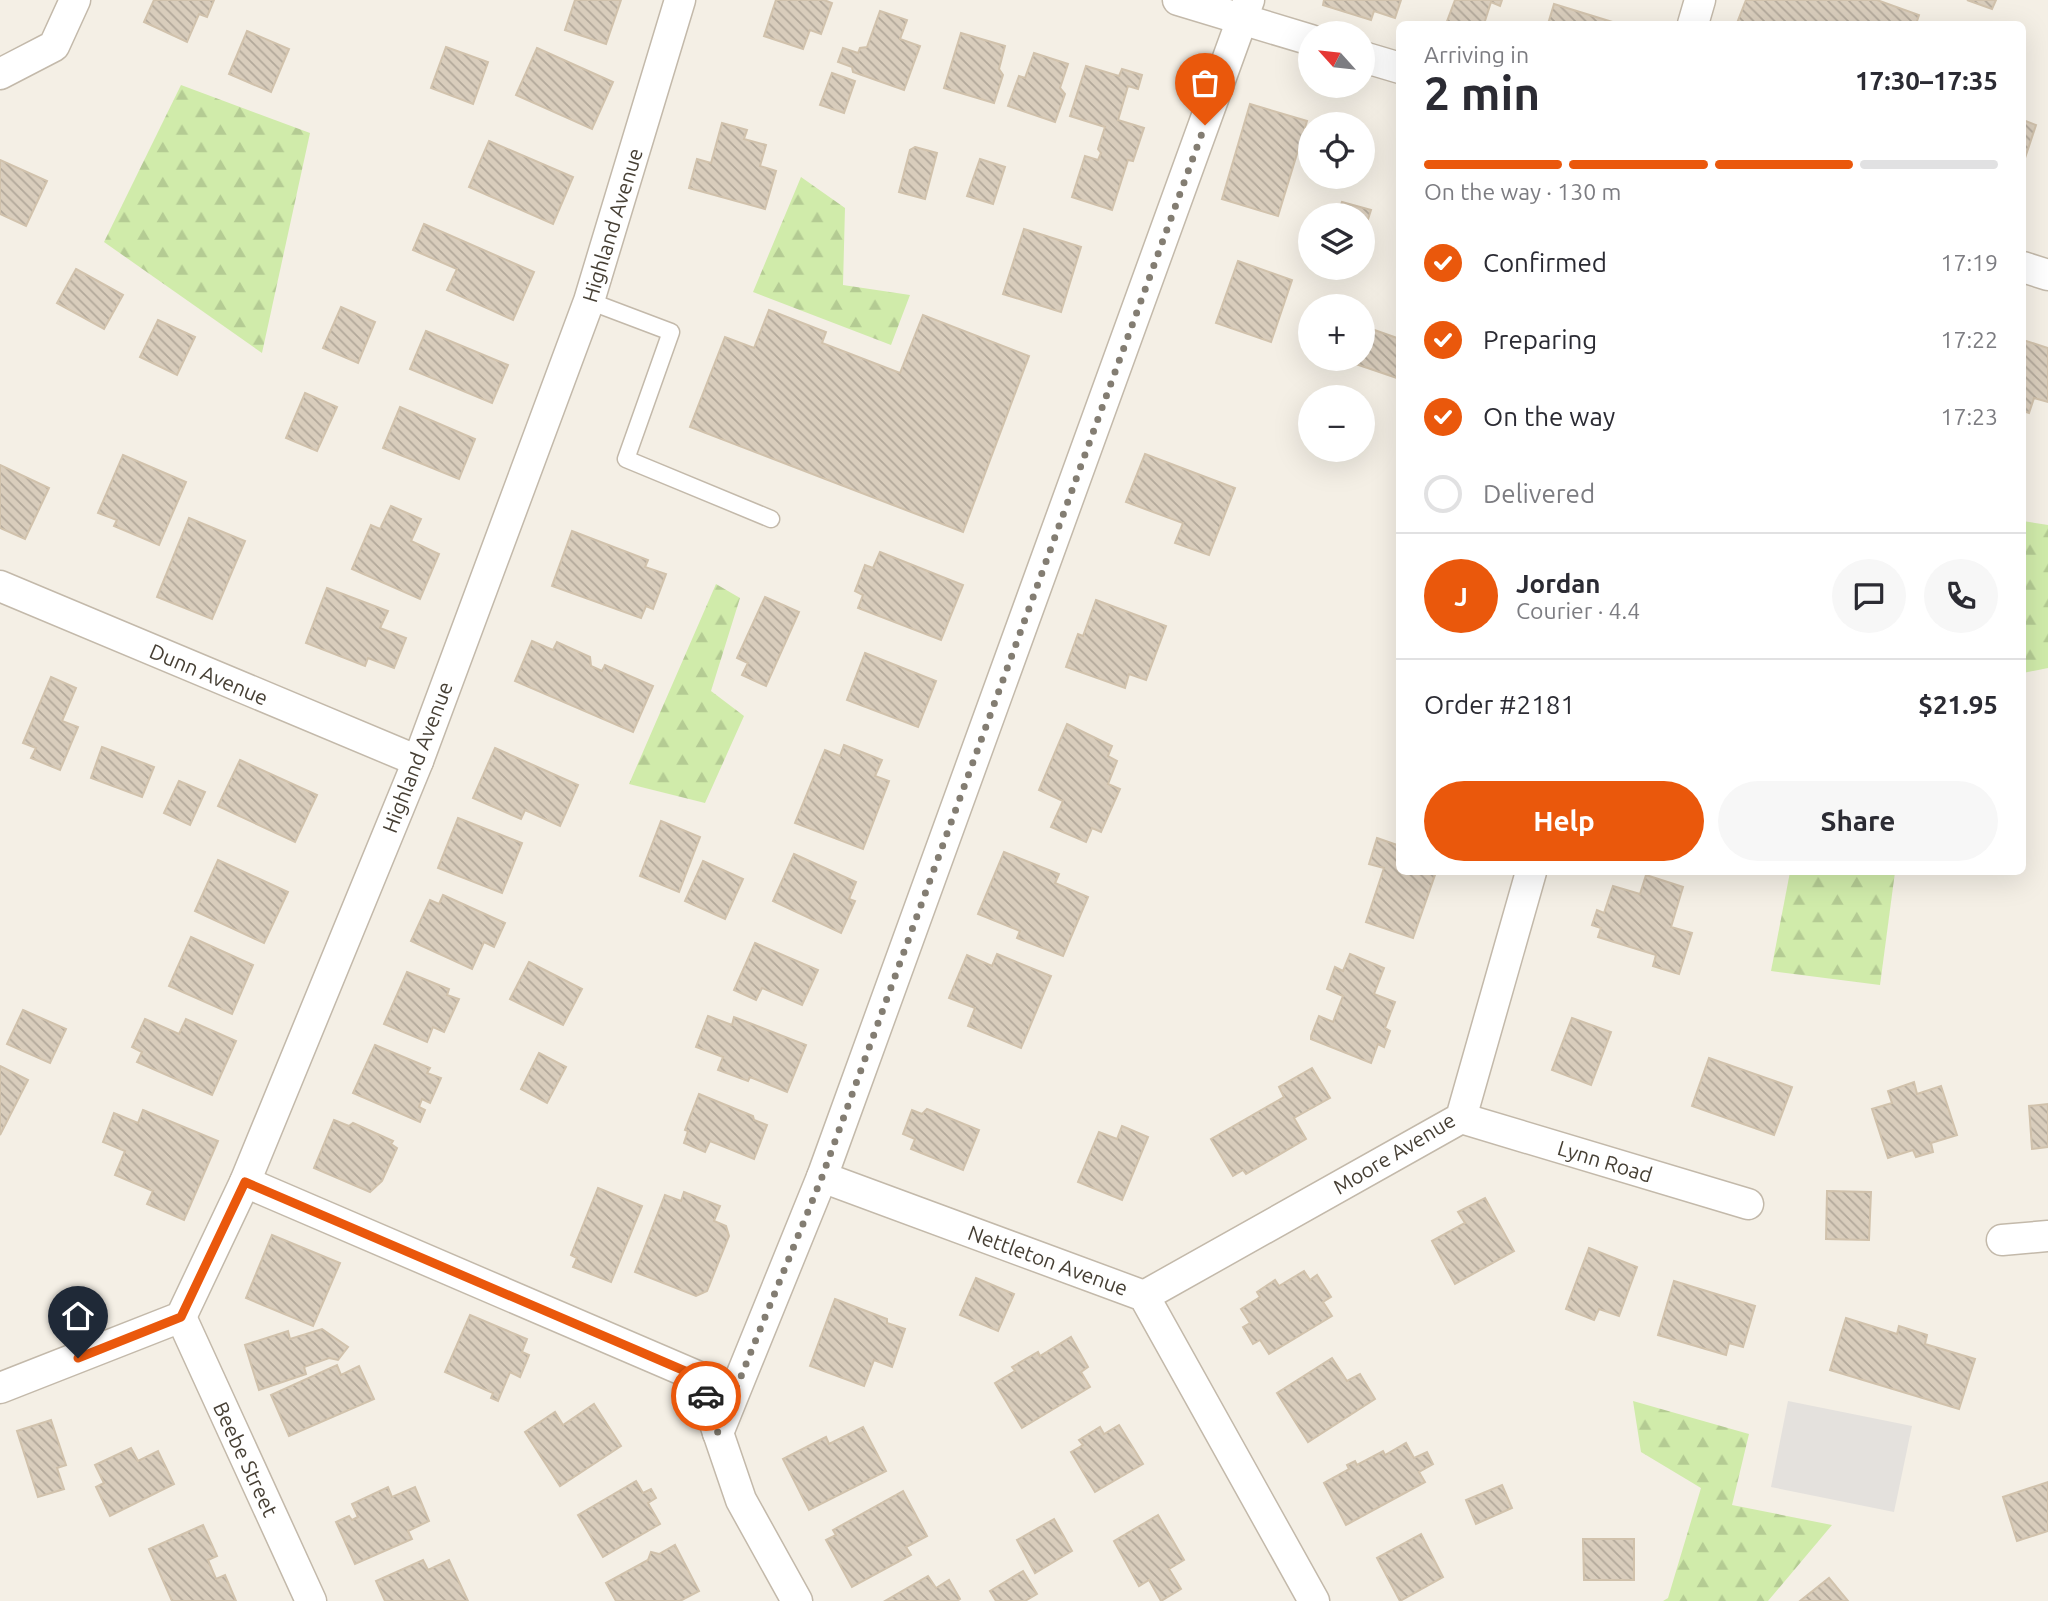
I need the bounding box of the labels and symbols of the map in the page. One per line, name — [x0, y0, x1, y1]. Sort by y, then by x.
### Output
north arrow — [1298, 21, 1376, 98]
pin — [1175, 53, 1235, 125]
street label: Highland Avenue — [577, 145, 647, 305]
street label: Dunn Avenue — [146, 638, 272, 710]
street label: Highland Avenue — [377, 678, 457, 836]
street label: Moore Avenue — [1329, 1107, 1459, 1199]
street label: Lynn Road — [1555, 1135, 1655, 1187]
street label: Nettleton Avenue — [965, 1220, 1131, 1300]
pin — [48, 1286, 108, 1358]
courier — [671, 1361, 741, 1431]
street label: Beebe Street — [209, 1398, 283, 1520]

